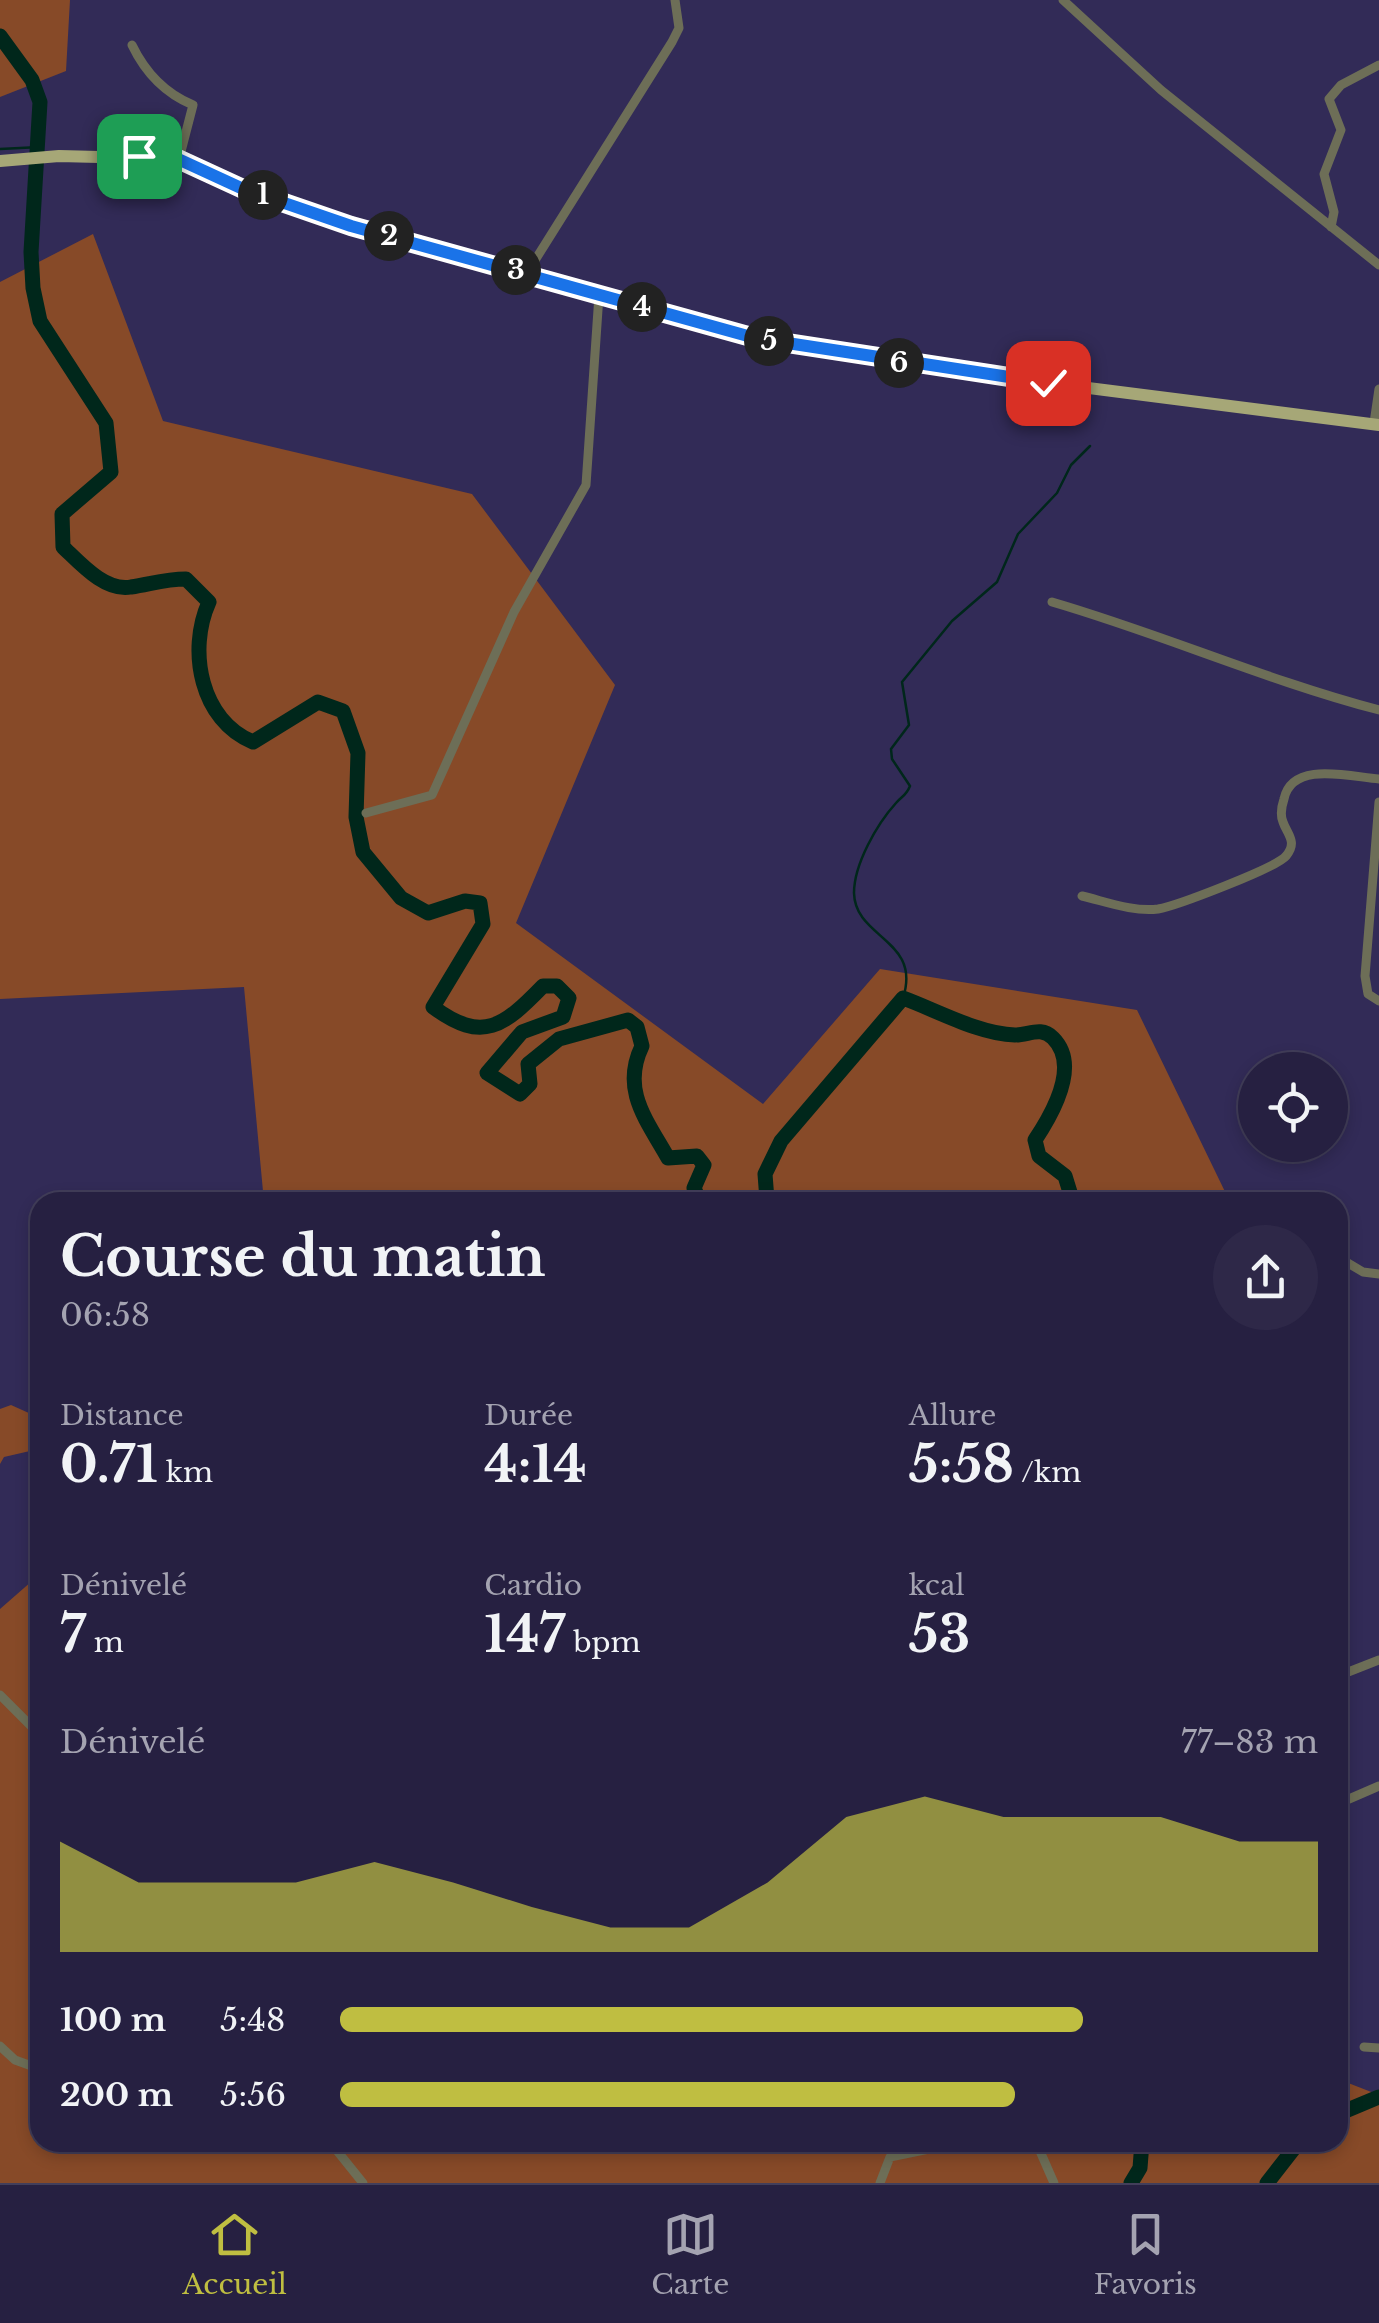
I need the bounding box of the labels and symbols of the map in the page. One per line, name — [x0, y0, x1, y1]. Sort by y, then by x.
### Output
pin — [97, 114, 182, 199]
pin: 1 — [238, 170, 288, 220]
pin: 2 — [364, 211, 414, 261]
pin: 3 — [491, 245, 541, 295]
pin: 4 — [617, 282, 667, 332]
pin: 5 — [744, 316, 794, 366]
pin: 6 — [874, 338, 924, 388]
pin — [1006, 341, 1091, 426]

